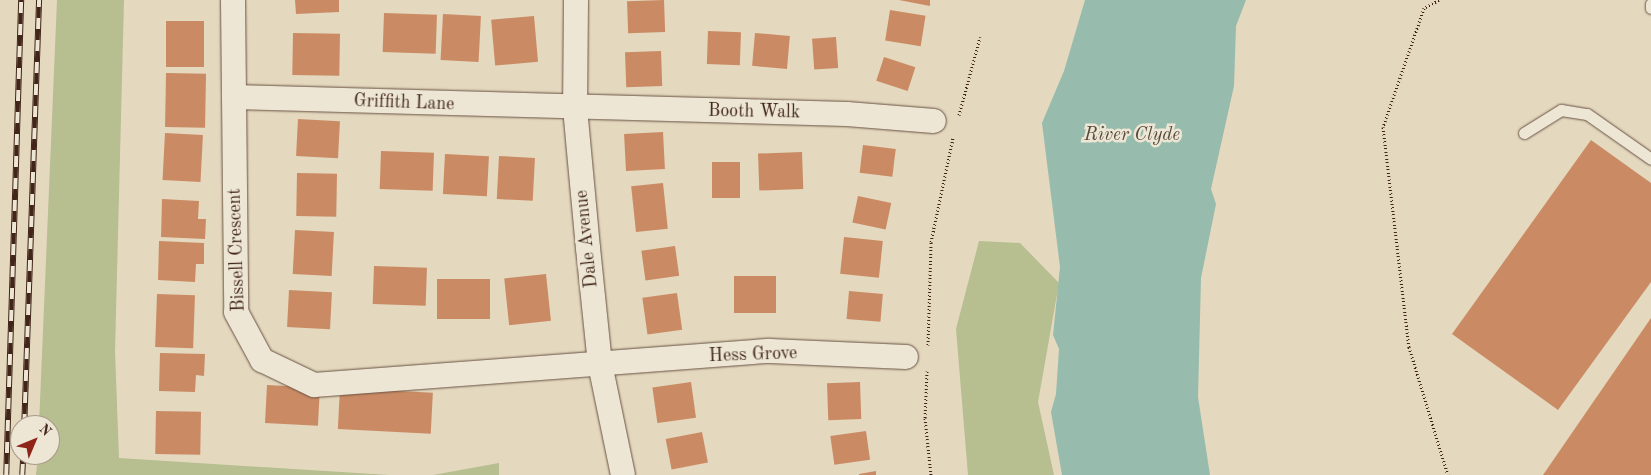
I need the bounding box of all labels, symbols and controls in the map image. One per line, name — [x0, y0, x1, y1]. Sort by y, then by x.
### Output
street label: Griffith Lane — [353, 90, 455, 116]
street label: Booth Walk — [708, 100, 800, 124]
water label: River Clyde — [1084, 125, 1180, 147]
street label: Bissell Crescent — [224, 188, 250, 312]
street label: Dale Avenue — [571, 189, 603, 289]
street label: Hess Grove — [708, 343, 798, 367]
north arrow — [10, 415, 60, 465]
text: N — [36, 421, 54, 439]

